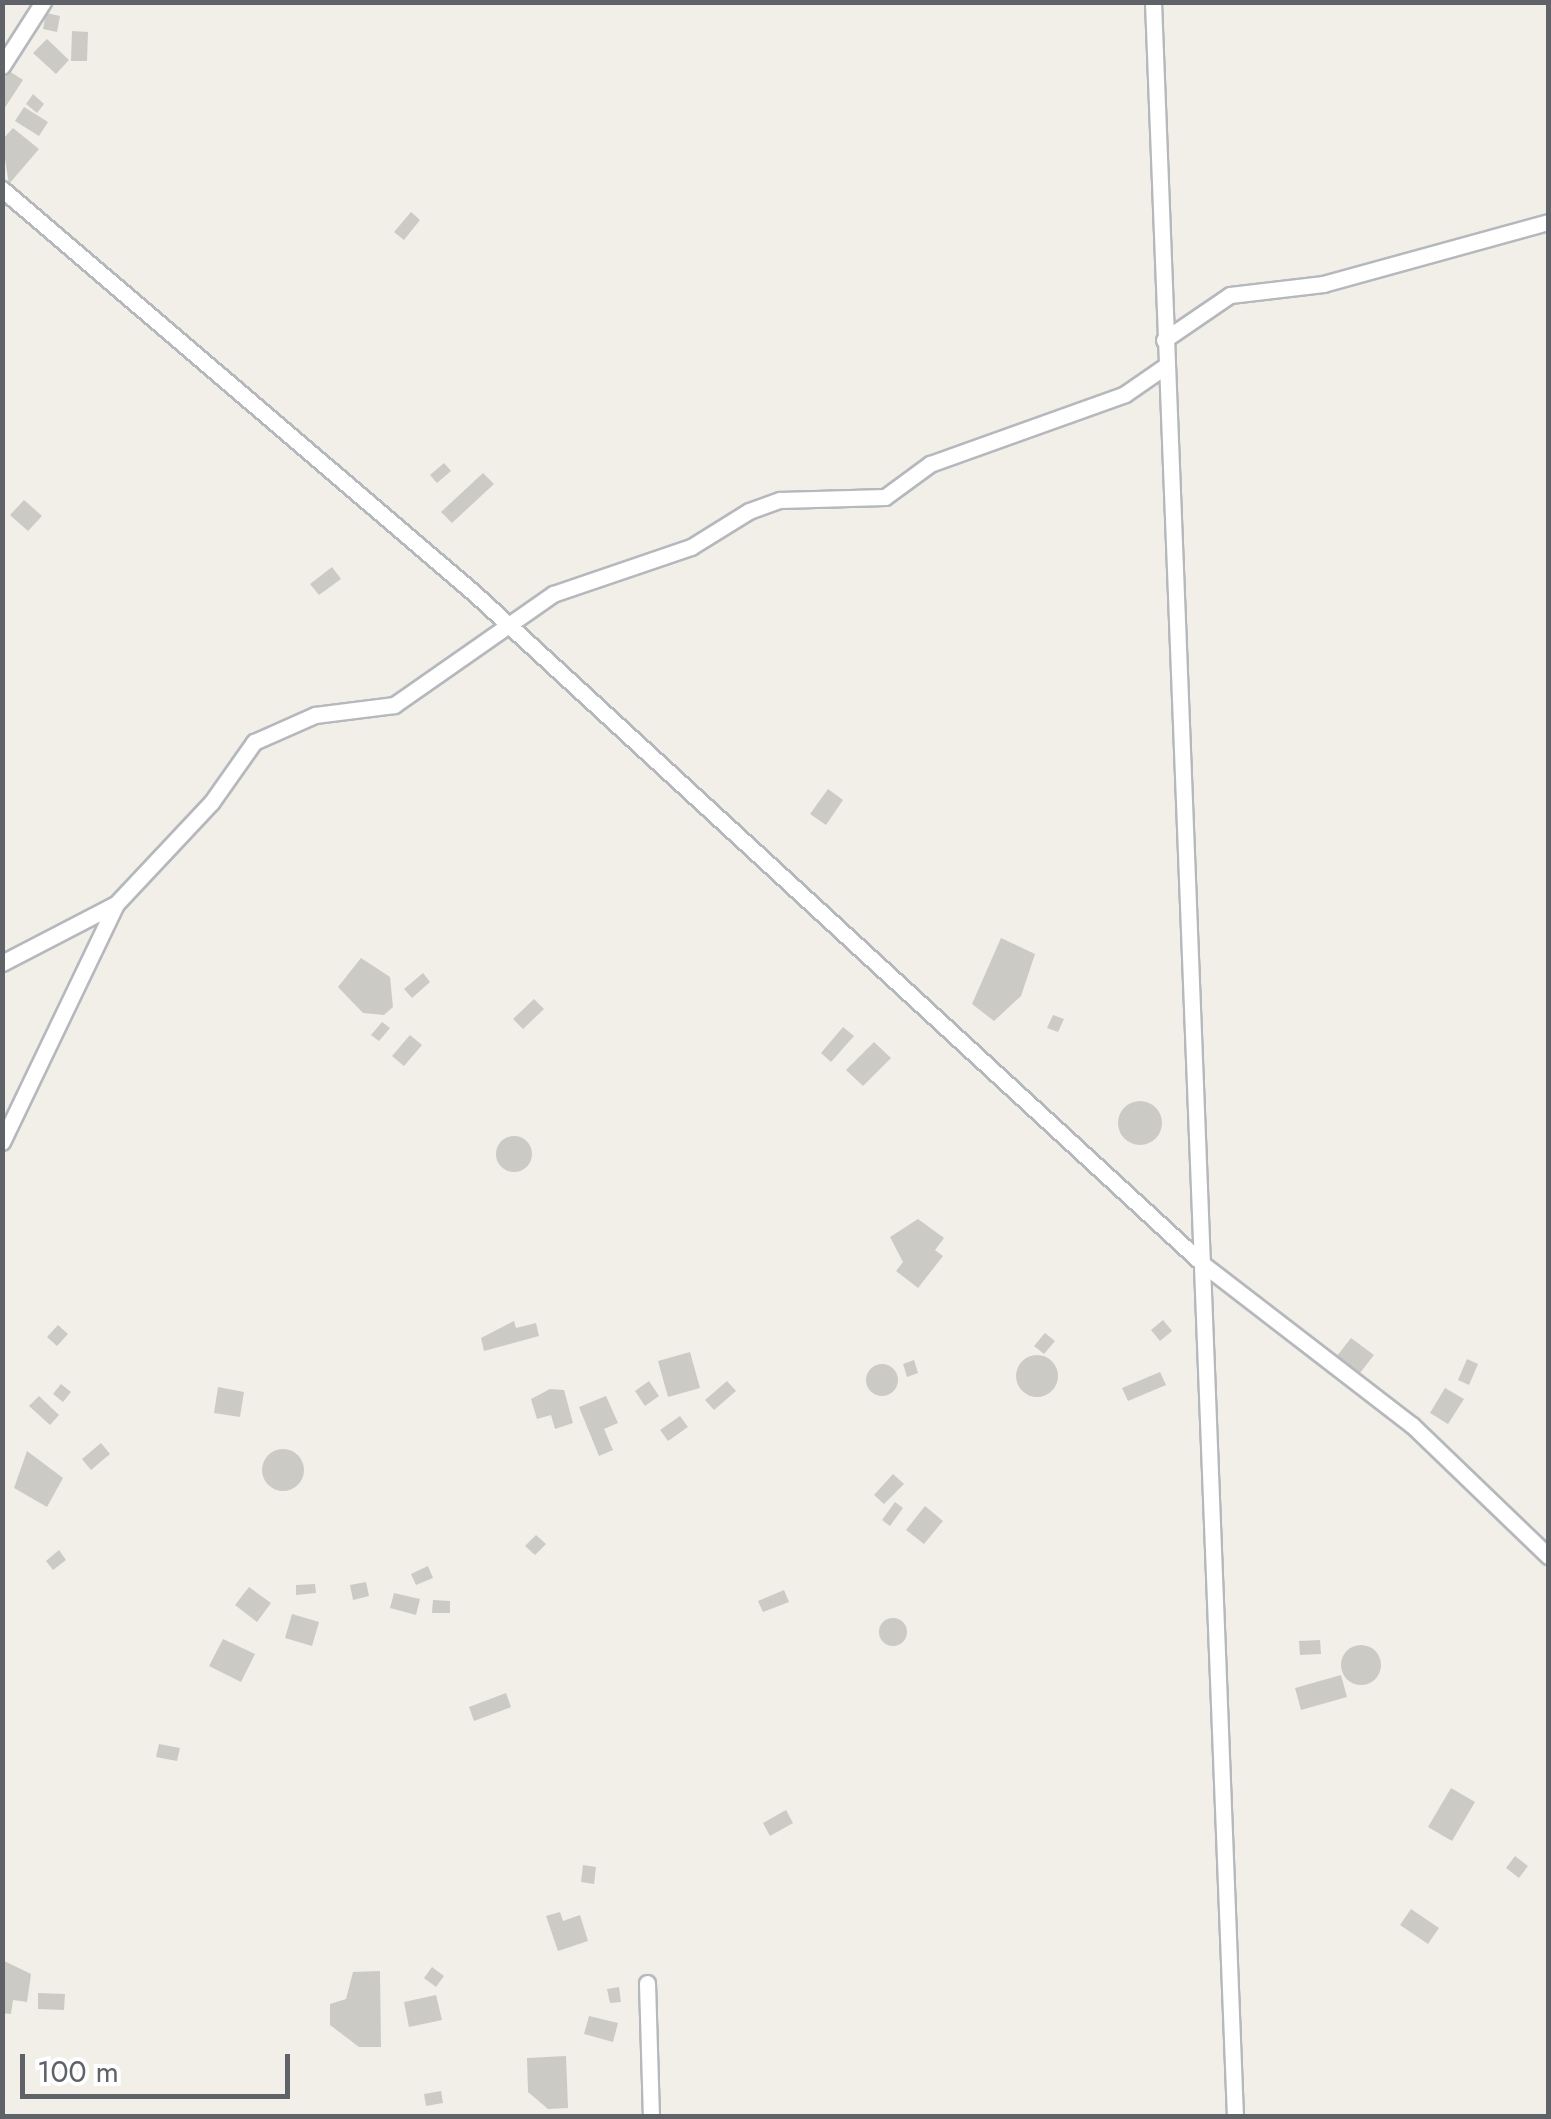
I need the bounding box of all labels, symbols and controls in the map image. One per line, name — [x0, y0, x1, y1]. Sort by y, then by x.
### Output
scale bar — [25, 2034, 295, 2096]
text: 100 m — [37, 2050, 119, 2093]

